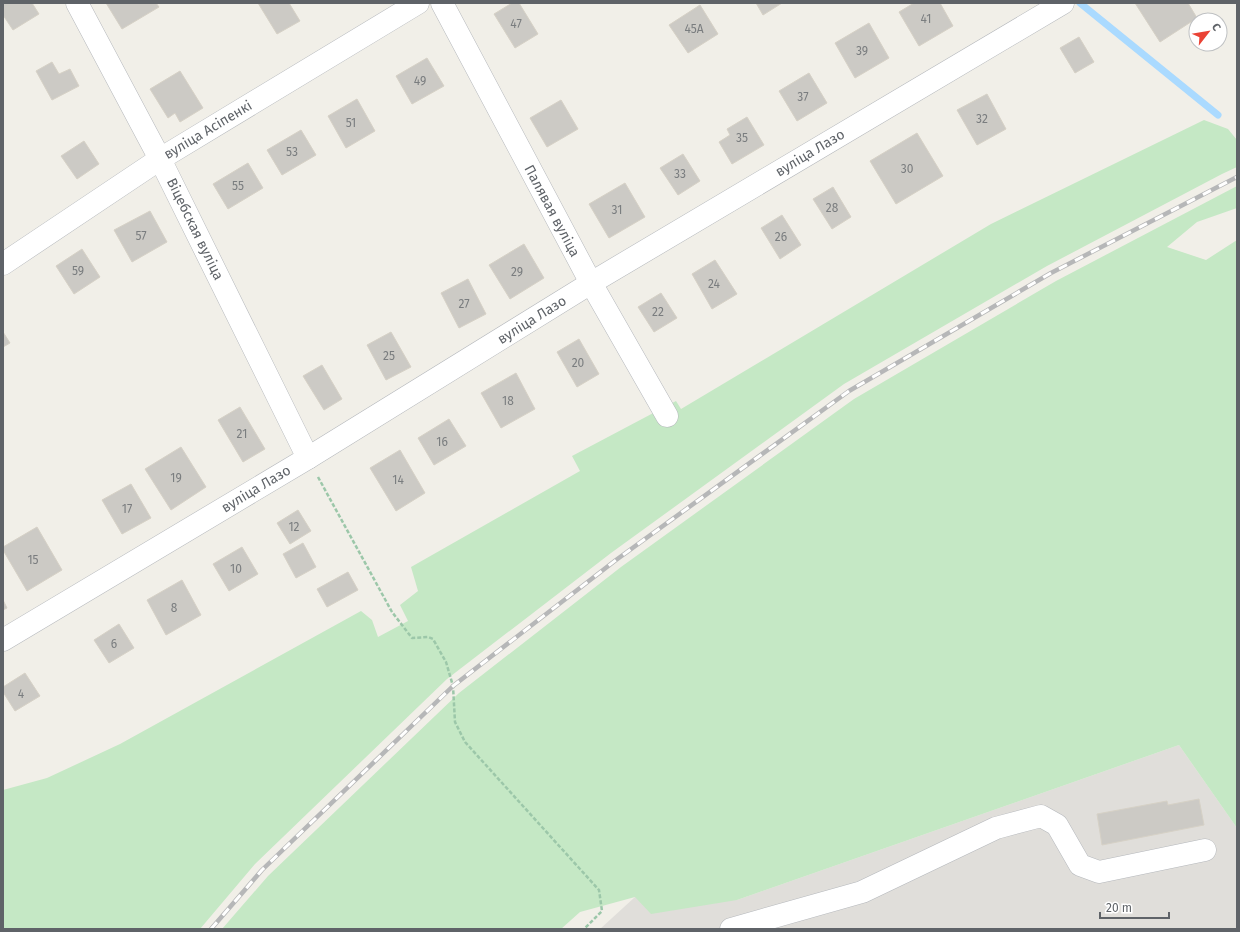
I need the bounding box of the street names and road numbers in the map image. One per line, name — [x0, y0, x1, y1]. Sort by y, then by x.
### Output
street label: вуліца Асіпенкі — [161, 97, 255, 163]
street label: вуліца Лазо — [772, 126, 848, 180]
street label: Палявая вуліца — [521, 162, 583, 260]
street label: Віцебская вуліца — [163, 175, 227, 283]
street label: вуліца Лазо — [494, 292, 570, 348]
street label: вуліца Лазо — [218, 462, 294, 516]

